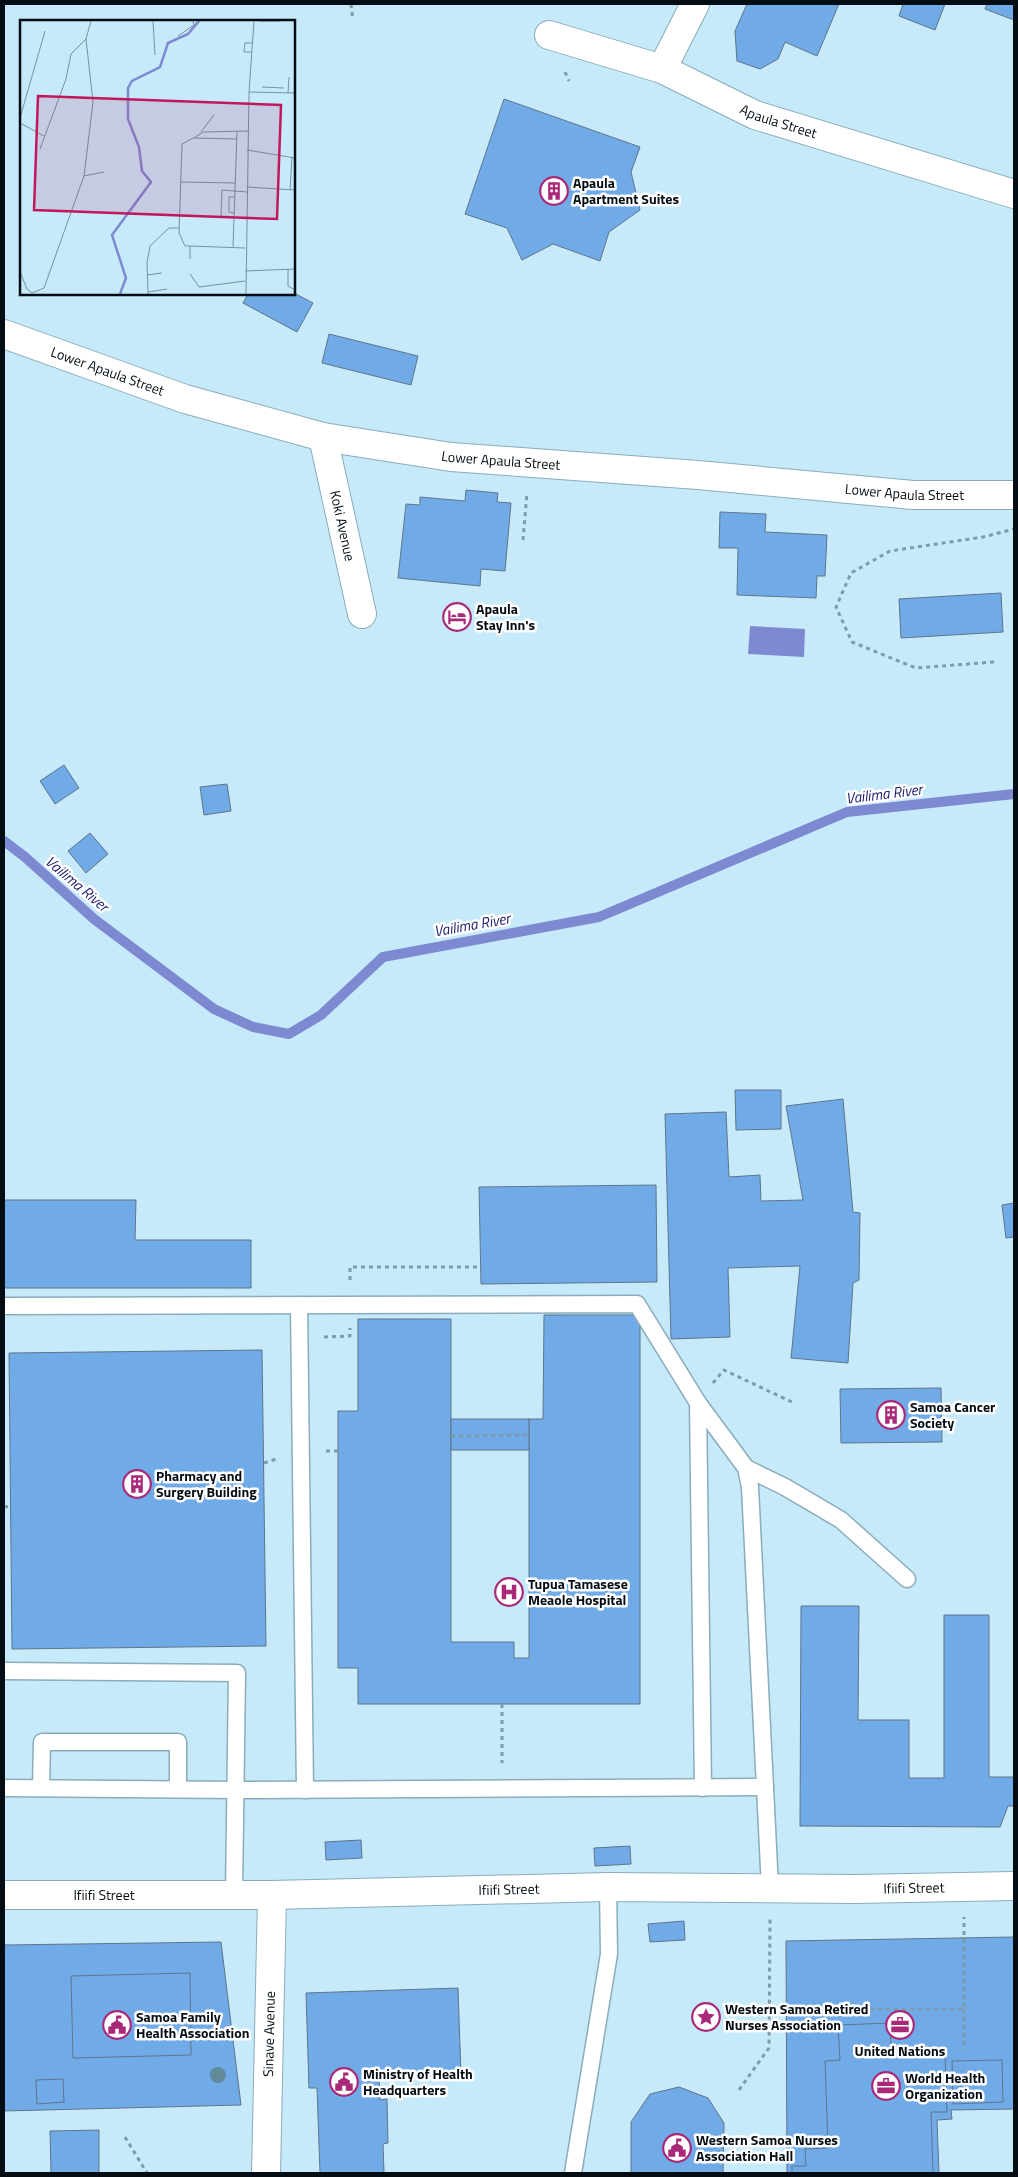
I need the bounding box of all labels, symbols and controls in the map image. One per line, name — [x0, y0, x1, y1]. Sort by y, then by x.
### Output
inset map — [20, 20, 295, 295]
street label: Apaula Street — [737, 98, 820, 143]
place label: Apaula Apartment Suites — [573, 172, 680, 209]
building icon: Apaula Apartment Suites — [539, 176, 569, 206]
street label: Lower Apaula Street — [48, 341, 167, 401]
street label: Lower Apaula Street — [440, 445, 561, 475]
street label: Lower Apaula Street — [844, 478, 964, 505]
street label: Koki Avenue — [325, 488, 361, 563]
place label: Apaula Stay Inn's — [476, 598, 535, 635]
hotel icon: Apaula Stay Inn's — [442, 602, 472, 632]
water label: Vailima River — [844, 777, 926, 810]
water label: Vailima River — [40, 850, 116, 919]
water label: Vailima River — [432, 906, 514, 943]
place label: Samoa Cancer Society — [910, 1396, 995, 1433]
building icon: Samoa Cancer Society — [876, 1400, 906, 1430]
place label: Pharmacy and Surgery Building — [156, 1465, 257, 1502]
building icon: Pharmacy and Surgery Building — [122, 1469, 152, 1499]
place label: Tupua Tamasese Meaole Hospital — [528, 1573, 628, 1610]
hospital icon: Tupua Tamasese Meaole Hospital — [494, 1577, 524, 1607]
street label: Ifiifi Street — [883, 1876, 945, 1898]
street label: Ifiifi Street — [478, 1878, 540, 1900]
street label: Ifiifi Street — [73, 1884, 135, 1905]
street label: Sinave Avenue — [257, 1991, 280, 2077]
place label: Western Samoa Retired Nurses Association — [725, 1998, 868, 2035]
place icon: Western Samoa Retired Nurses Association — [691, 2002, 721, 2032]
place label: Samoa Family Health Association — [136, 2006, 249, 2043]
public building icon: Samoa Family Health Association — [102, 2010, 132, 2040]
office icon: United Nations — [885, 2010, 915, 2040]
place label: United Nations — [855, 2040, 946, 2061]
place label: Ministry of Health Headquarters — [363, 2063, 473, 2100]
public building icon: Ministry of Health Headquarters — [329, 2067, 359, 2097]
place label: World Health Organization — [905, 2067, 985, 2104]
office icon: World Health Organization — [871, 2071, 901, 2101]
place label: Western Samoa Nurses Association Hall — [696, 2129, 838, 2166]
public building icon: Western Samoa Nurses Association Hall — [662, 2133, 692, 2163]

